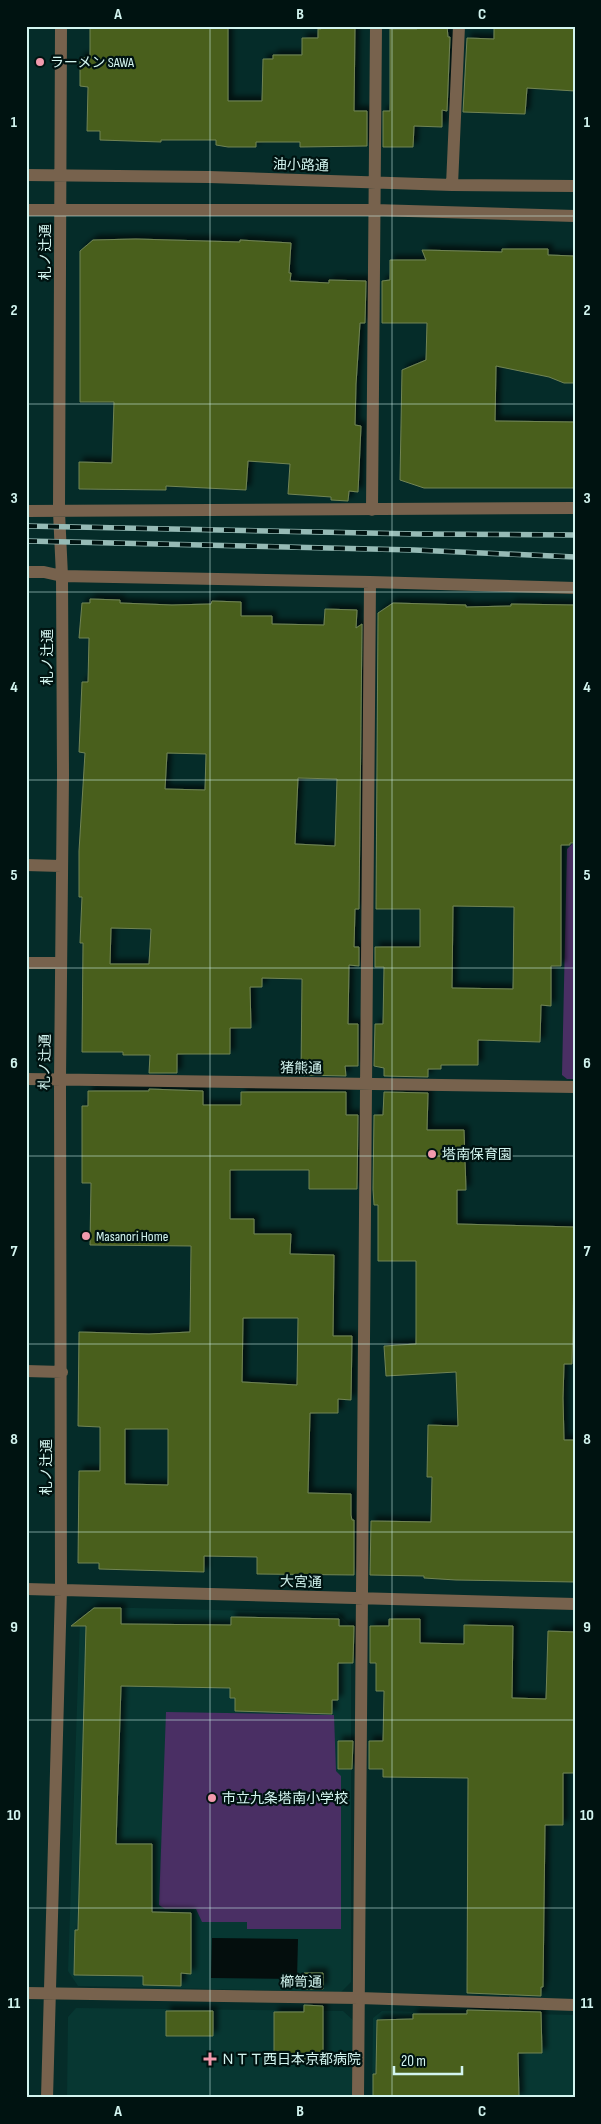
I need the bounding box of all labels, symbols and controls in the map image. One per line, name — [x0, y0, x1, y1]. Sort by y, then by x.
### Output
text: A — [113, 5, 122, 24]
text: B — [296, 5, 304, 24]
text: C — [478, 5, 486, 24]
place label: ラーメン SAWA — [50, 54, 135, 71]
marker: ラーメン SAWA — [34, 56, 46, 68]
text: 1 — [11, 113, 18, 132]
text: 1 — [584, 113, 591, 132]
street label: 油小路通 — [273, 156, 329, 174]
street label: 札ノ辻通 — [37, 224, 54, 280]
text: 2 — [10, 301, 18, 320]
text: 2 — [583, 301, 591, 320]
text: 3 — [10, 489, 18, 508]
text: 3 — [583, 489, 591, 508]
street label: 札ノ辻通 — [39, 629, 56, 685]
text: 4 — [10, 678, 18, 697]
text: 4 — [583, 678, 591, 697]
text: 5 — [10, 866, 18, 885]
text: 5 — [583, 866, 591, 885]
street label: 札ノ辻通 — [36, 1034, 54, 1090]
text: 6 — [10, 1054, 18, 1073]
text: 6 — [583, 1054, 591, 1073]
street label: 猪熊通 — [280, 1059, 322, 1077]
place label: 塔南保育園 — [442, 1146, 512, 1163]
marker: 塔南保育園 — [426, 1148, 438, 1160]
place label: Masanori Home — [96, 1228, 168, 1245]
marker: Masanori Home — [80, 1230, 92, 1242]
text: 7 — [11, 1242, 18, 1261]
text: 7 — [584, 1242, 591, 1261]
text: 8 — [10, 1430, 18, 1449]
text: 8 — [583, 1430, 591, 1449]
street label: 札ノ辻通 — [38, 1439, 55, 1495]
street label: 大宮通 — [280, 1573, 322, 1591]
text: 9 — [10, 1618, 18, 1637]
text: 9 — [583, 1618, 591, 1637]
place label: 市立九条塔南小学校 — [222, 1790, 348, 1807]
marker: 市立九条塔南小学校 — [206, 1792, 218, 1804]
text: 10 — [7, 1806, 21, 1825]
text: 10 — [580, 1806, 594, 1825]
street label: 櫛笥通 — [280, 1973, 322, 1991]
text: 11 — [8, 1994, 21, 2013]
text: 11 — [581, 1994, 594, 2013]
scale bar — [394, 2044, 461, 2076]
place label: ＮＴＴ西日本京都病院 — [221, 2051, 361, 2068]
marker: ＮＴＴ西日本京都病院 — [203, 2052, 217, 2066]
text: 20 m — [401, 2052, 426, 2071]
text: A — [113, 2102, 122, 2121]
text: B — [296, 2102, 304, 2121]
text: C — [478, 2102, 486, 2121]

